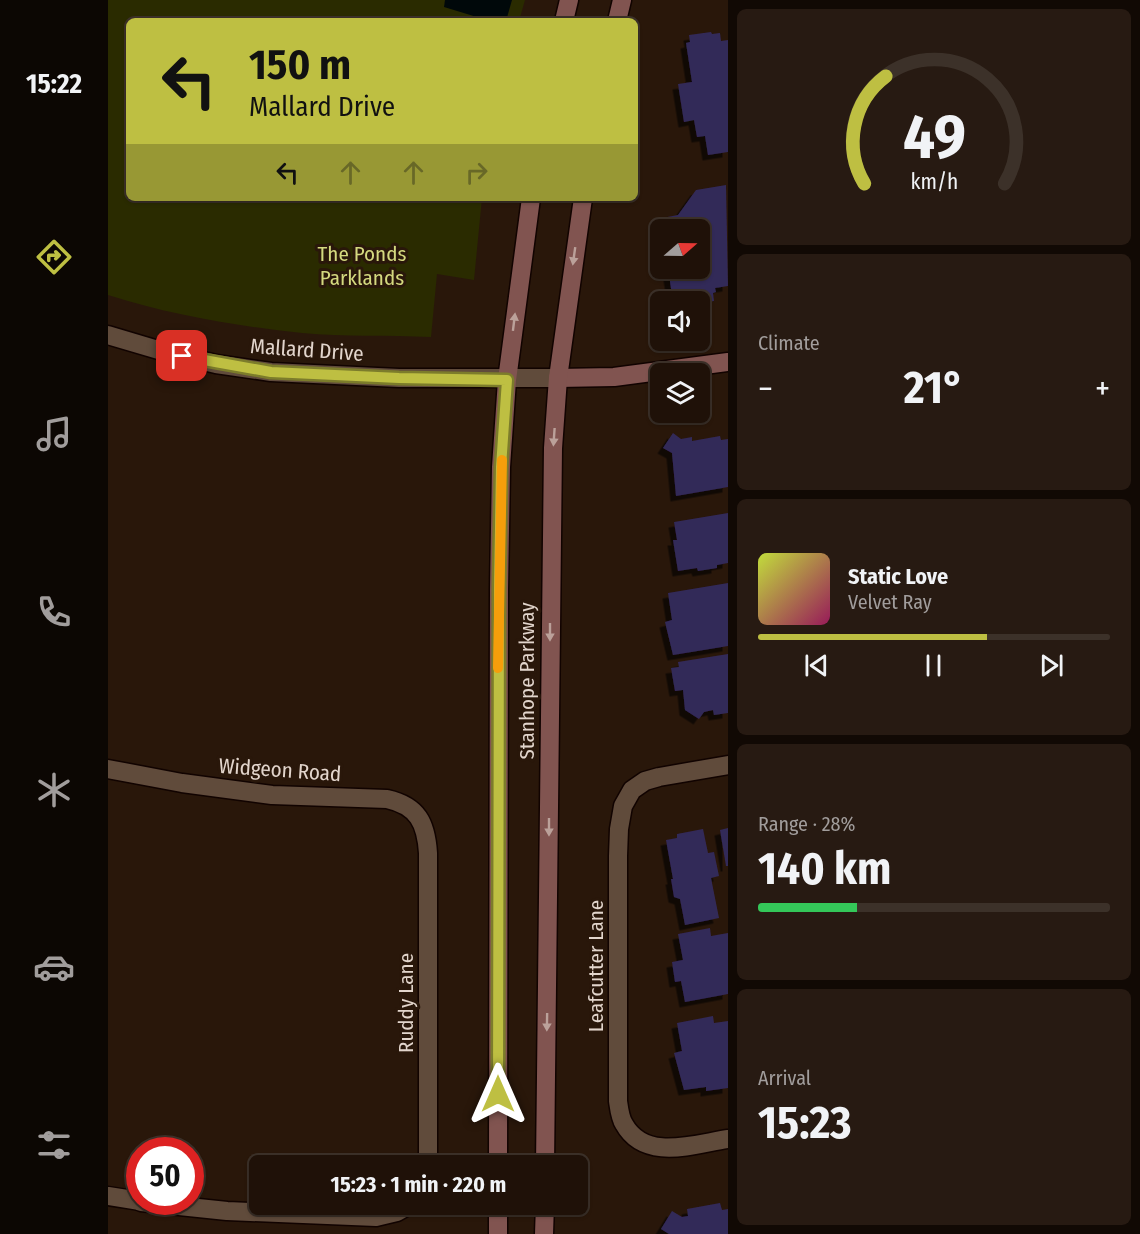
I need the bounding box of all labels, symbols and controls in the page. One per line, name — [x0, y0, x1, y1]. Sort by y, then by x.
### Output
text: 150 m — [249, 40, 351, 90]
icon: left — [150, 42, 228, 120]
text: 15:22 — [26, 68, 82, 100]
text: Mallard Drive — [249, 91, 395, 123]
text: 49 — [902, 100, 966, 175]
icon: left — [271, 156, 304, 189]
icon: ahead — [334, 156, 367, 189]
icon: ahead — [397, 156, 430, 189]
icon: right — [460, 156, 493, 189]
text: km/h — [910, 169, 958, 195]
north arrow — [650, 219, 710, 279]
map controls — [650, 219, 710, 423]
icon: directions — [33, 236, 75, 278]
park label: The Ponds Parklands — [318, 241, 406, 291]
one-way arrow — [569, 246, 578, 265]
button: sound — [650, 291, 710, 351]
one-way arrow — [510, 312, 519, 331]
pin — [156, 330, 207, 381]
text: Climate — [758, 331, 820, 355]
street label: Mallard Drive — [249, 333, 365, 367]
icon: arrive — [165, 339, 198, 372]
text: 21° — [904, 361, 964, 415]
button: layers — [650, 363, 710, 423]
text: − — [758, 369, 773, 409]
text: + — [1095, 369, 1110, 409]
icon: music — [33, 413, 75, 455]
one-way arrow — [549, 427, 559, 446]
text: Static Love — [848, 563, 948, 590]
text: Velvet Ray — [848, 590, 932, 614]
icon: phone — [33, 591, 75, 633]
street label: Stanhope Parkway — [514, 602, 540, 760]
one-way arrow — [545, 622, 555, 641]
icon: previous — [800, 649, 833, 682]
icon: pause — [917, 649, 950, 682]
icon: next — [1035, 649, 1068, 682]
street label: Widgeon Road — [218, 753, 342, 787]
icon: climate — [33, 769, 75, 811]
text: Range · 28% — [758, 812, 855, 836]
one-way arrow — [544, 817, 554, 836]
text: 140 km — [758, 842, 891, 896]
street label: Leafcutter Lane — [583, 900, 609, 1032]
icon: car — [33, 946, 75, 988]
street label: Ruddy Lane — [393, 953, 419, 1053]
one-way arrow — [542, 1012, 552, 1031]
position arrow — [466, 1062, 530, 1126]
text: Arrival — [758, 1066, 811, 1090]
text: 15:23 — [758, 1096, 852, 1150]
icon: filters — [33, 1124, 75, 1166]
speed limit sign: 50 — [126, 1137, 204, 1215]
text: 15:23 · 1 min · 220 m — [331, 1171, 506, 1198]

